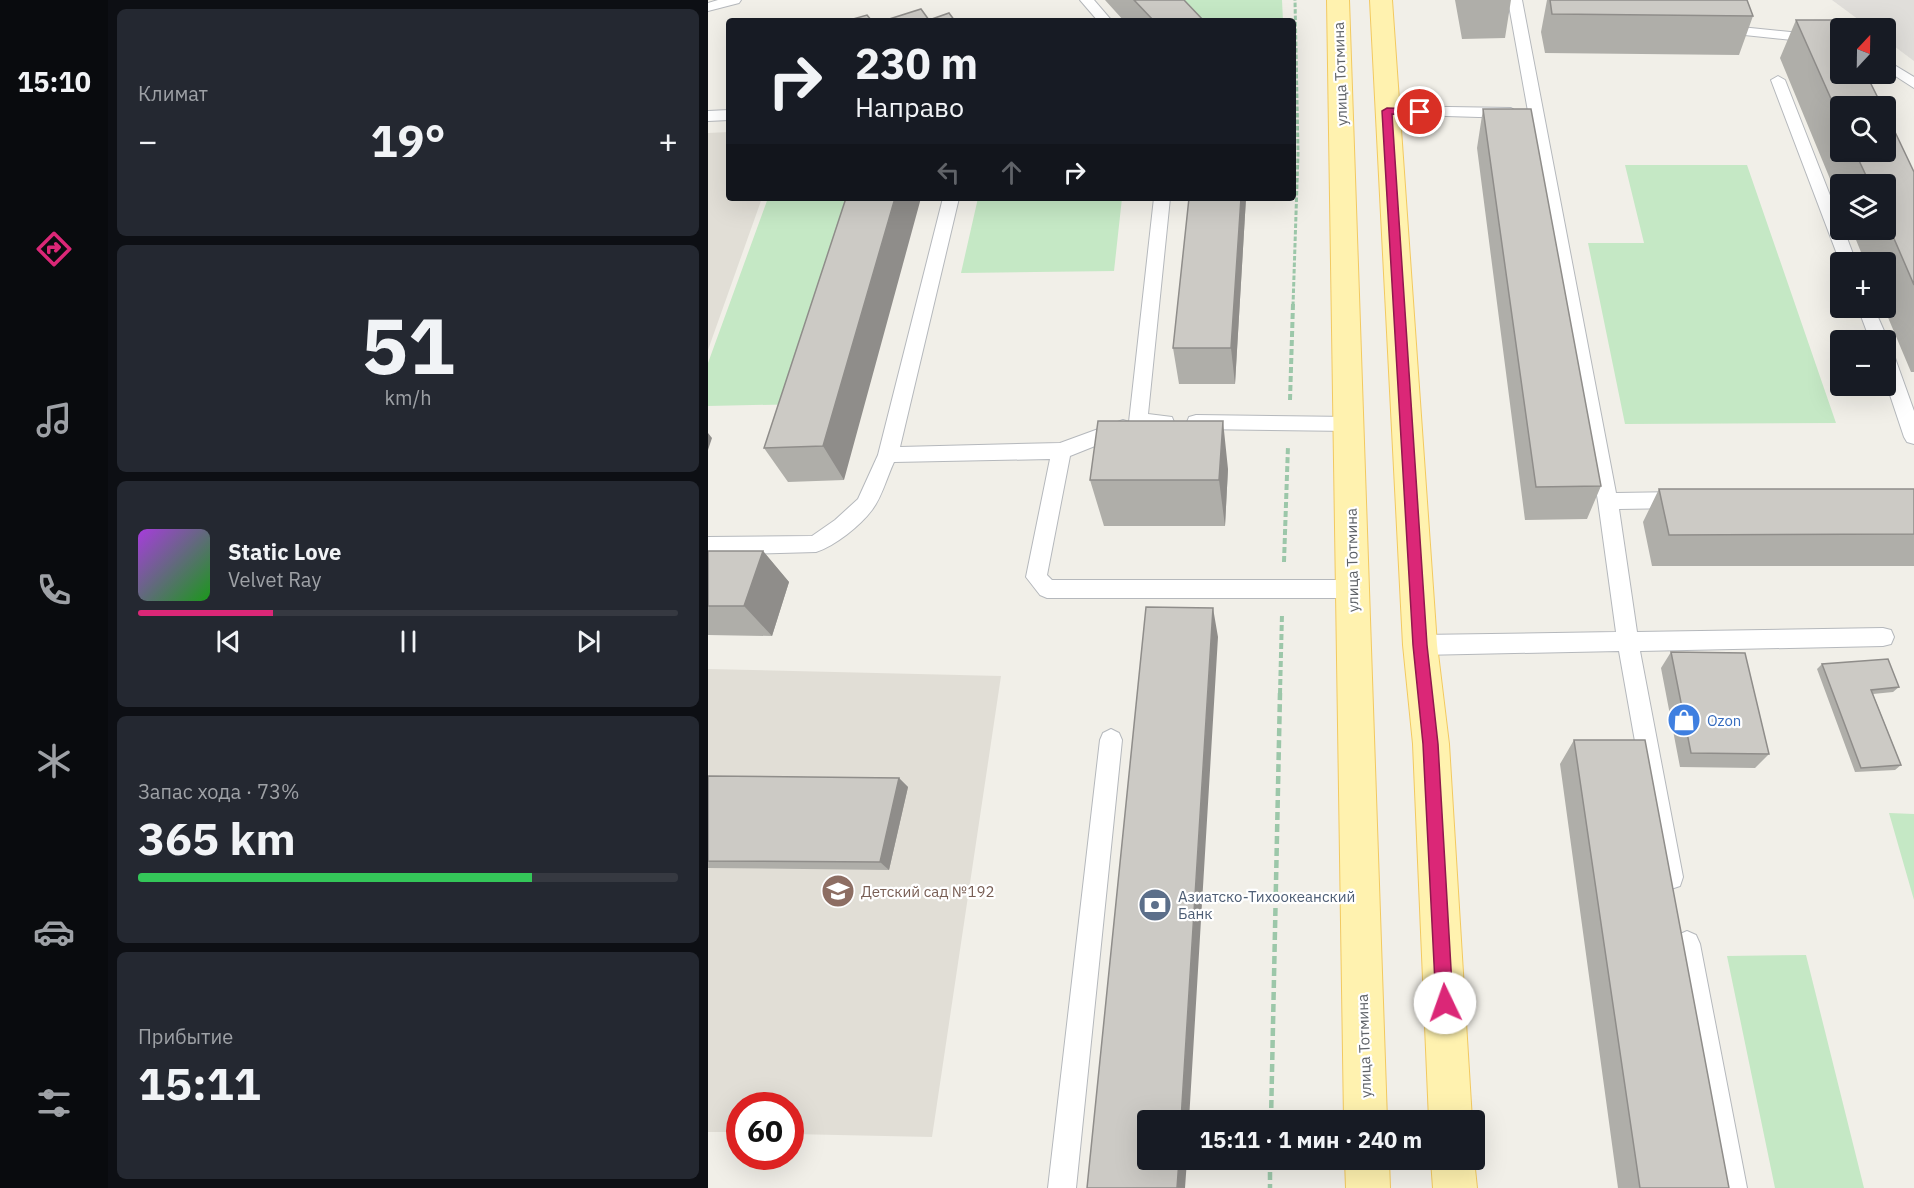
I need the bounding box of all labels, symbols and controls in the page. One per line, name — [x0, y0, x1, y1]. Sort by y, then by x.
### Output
north arrow — [1830, 18, 1896, 84]
map controls — [1830, 18, 1896, 396]
street label: улица Тотмина — [1329, 22, 1351, 126]
text: 230 m — [855, 36, 978, 91]
icon: right — [756, 42, 834, 120]
text: 15:10 — [17, 64, 91, 99]
text: Климат — [138, 80, 208, 107]
pin — [1394, 86, 1445, 137]
text: Направо — [855, 89, 964, 124]
icon: arrive — [1403, 95, 1436, 128]
button: search — [1830, 96, 1896, 162]
text: 19° — [370, 111, 446, 169]
text: − — [138, 119, 158, 162]
text: + — [658, 119, 678, 162]
icon: left — [932, 156, 965, 189]
icon: ahead — [995, 156, 1028, 189]
icon: right — [1058, 156, 1091, 189]
button: layers — [1830, 174, 1896, 240]
icon: directions — [33, 228, 75, 270]
button: + — [1830, 252, 1896, 318]
text: 51 — [361, 294, 455, 395]
button: − — [1830, 330, 1896, 396]
text: km/h — [384, 384, 432, 411]
icon: music — [33, 399, 75, 441]
street label: улица Тотмина — [1342, 508, 1362, 612]
text: Static Love — [228, 537, 341, 566]
text: Velvet Ray — [228, 566, 321, 593]
icon: phone — [33, 569, 75, 611]
icon: previous — [212, 625, 245, 658]
icon: pause — [392, 625, 425, 658]
icon: next — [572, 625, 605, 658]
shop icon: Ozon — [1666, 702, 1702, 738]
place label: Ozon — [1707, 711, 1741, 730]
icon: climate — [33, 740, 75, 782]
text: Запас хода · 73% — [138, 778, 300, 805]
text: 365 km — [138, 809, 296, 867]
school or university icon: Детский сад №192 — [820, 873, 856, 909]
place label: Детский сад №192 — [861, 882, 995, 901]
bank icon: Азиатско-Тихоокеанский Банк — [1137, 887, 1173, 923]
place label: Азиатско-Тихоокеанский Банк — [1178, 887, 1355, 923]
icon: car — [33, 911, 75, 953]
position arrow — [1413, 971, 1477, 1035]
street label: улица Тотмина — [1353, 994, 1375, 1098]
text: Прибытие — [138, 1023, 233, 1050]
text: 15:11 — [138, 1054, 261, 1112]
icon: filters — [33, 1082, 75, 1124]
speed limit sign: 60 — [726, 1092, 804, 1170]
text: 15:11 · 1 мин · 240 m — [1200, 1125, 1422, 1154]

